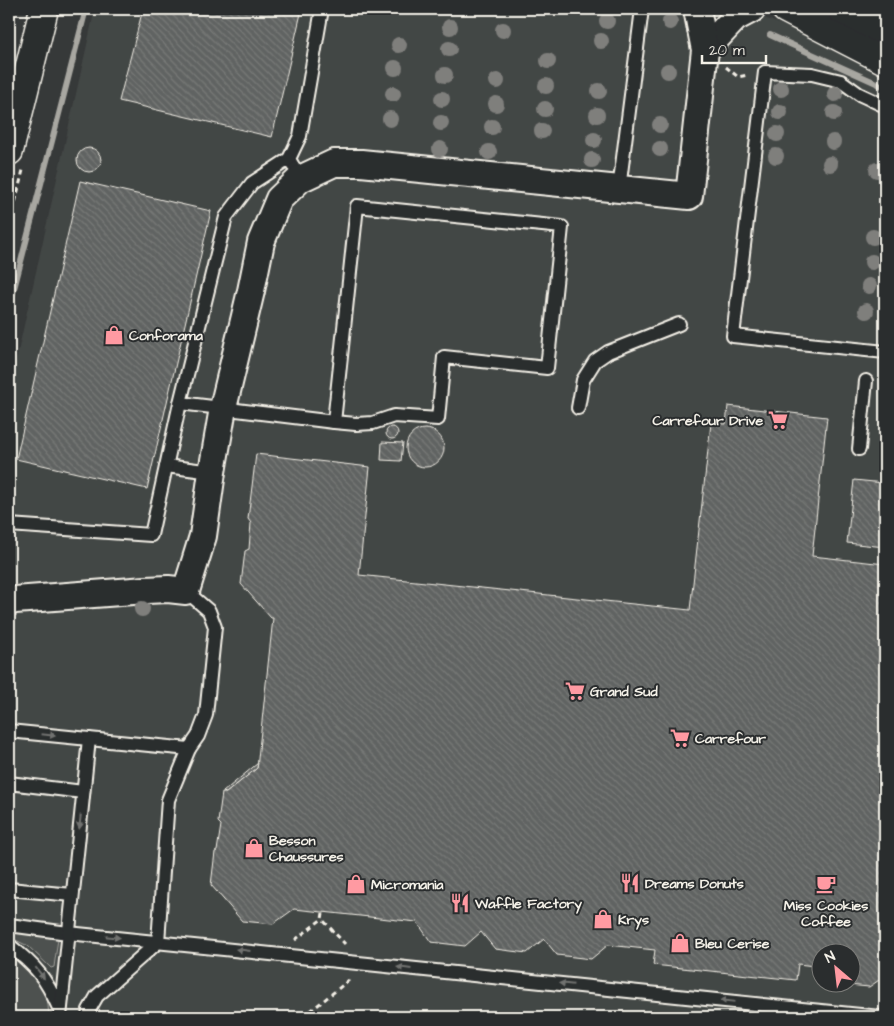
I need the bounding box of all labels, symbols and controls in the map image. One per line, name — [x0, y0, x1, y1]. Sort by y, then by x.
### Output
scale bar — [702, 32, 765, 64]
text: 20 m — [709, 40, 745, 61]
shop icon: Conforama — [103, 324, 125, 346]
place label: Conforama — [129, 326, 204, 346]
supermarket icon: Carrefour Drive — [767, 409, 789, 431]
place label: Carrefour Drive — [653, 411, 763, 431]
supermarket icon: Grand Sud — [564, 680, 586, 702]
place label: Grand Sud — [590, 682, 658, 702]
supermarket icon: Carrefour — [669, 727, 691, 749]
place label: Carrefour — [695, 729, 766, 749]
one-way arrow — [41, 731, 57, 739]
one-way arrow — [76, 815, 84, 831]
place label: Besson Chaussures — [269, 831, 344, 867]
shop icon: Besson Chaussures — [243, 837, 265, 859]
restaurant icon: Dreams Donuts — [619, 872, 641, 894]
shop icon: Micromania — [345, 873, 367, 895]
cafe icon: Miss Cookies Coffee — [815, 873, 837, 895]
place label: Dreams Donuts — [645, 874, 744, 894]
place label: Micromania — [371, 875, 444, 895]
restaurant icon: Waffle Factory — [449, 892, 471, 914]
place label: Waffle Factory — [474, 894, 582, 914]
place label: Miss Cookies Coffee — [784, 896, 868, 932]
shop icon: Krys — [592, 908, 614, 930]
place label: Krys — [618, 910, 649, 930]
shop icon: Bleu Cerise — [669, 932, 691, 954]
one-way arrow — [105, 933, 121, 941]
place label: Bleu Cerise — [695, 934, 770, 954]
north arrow — [812, 944, 862, 994]
one-way arrow — [234, 946, 250, 954]
text: N — [822, 946, 839, 968]
one-way arrow — [396, 964, 412, 972]
one-way arrow — [35, 966, 46, 979]
one-way arrow — [557, 980, 573, 988]
one-way arrow — [719, 997, 735, 1005]

